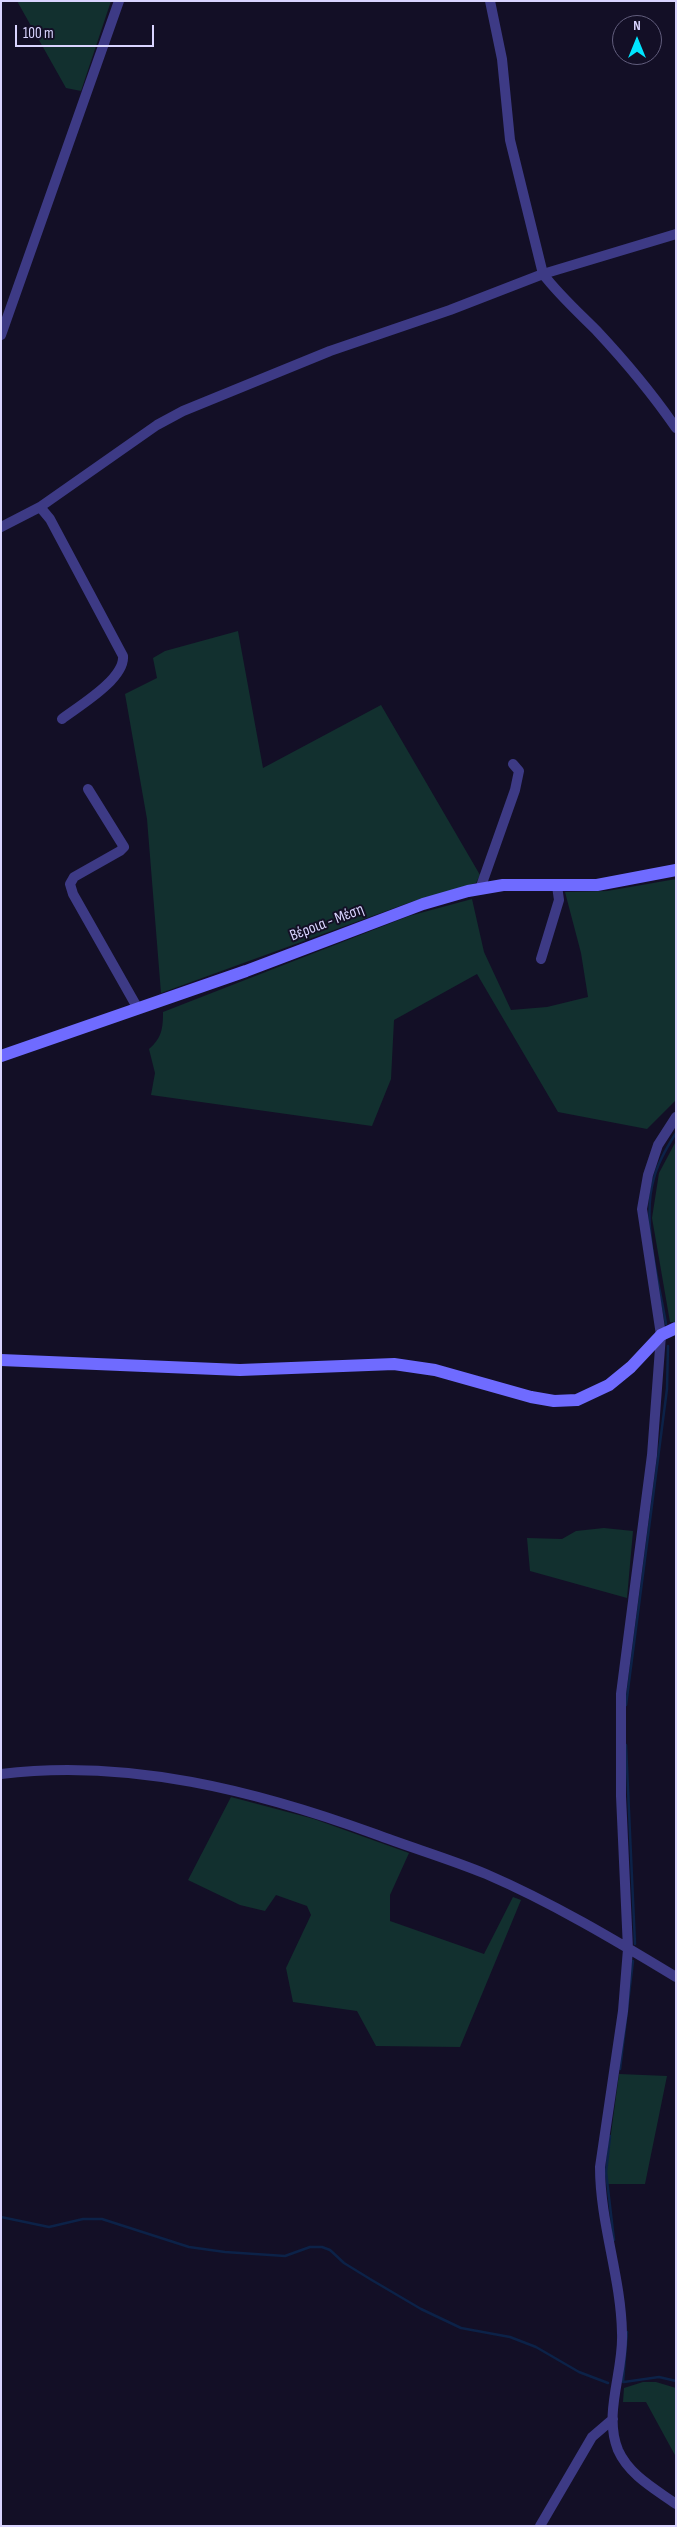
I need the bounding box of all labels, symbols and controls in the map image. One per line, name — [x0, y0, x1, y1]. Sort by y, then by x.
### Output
scale bar — [18, 15, 156, 47]
north arrow — [612, 15, 662, 65]
text: N — [633, 17, 641, 34]
text: 100 m — [23, 24, 54, 43]
street label: Βέροια - Μέση — [287, 900, 367, 946]

